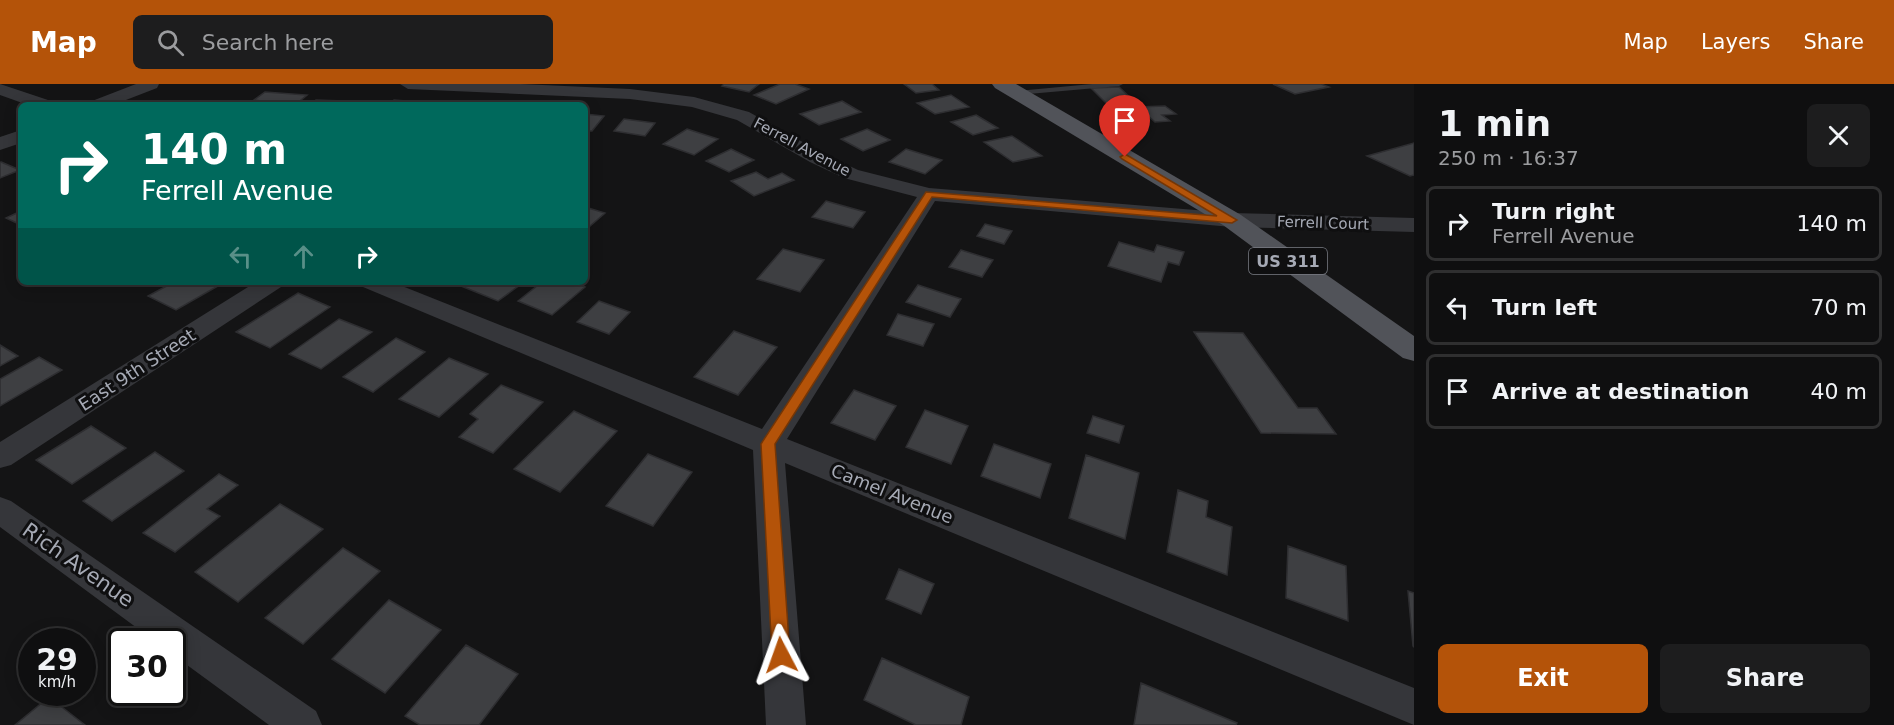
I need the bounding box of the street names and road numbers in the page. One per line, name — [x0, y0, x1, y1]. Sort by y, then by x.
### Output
street label: Ferrell Avenue — [751, 114, 853, 180]
street label: Ferrell Court — [1277, 212, 1370, 234]
road number: US 311 — [1249, 248, 1327, 274]
street label: East 9th Street — [74, 324, 199, 415]
street label: Camel Avenue — [828, 459, 956, 528]
street label: Rich Avenue — [18, 518, 138, 612]

